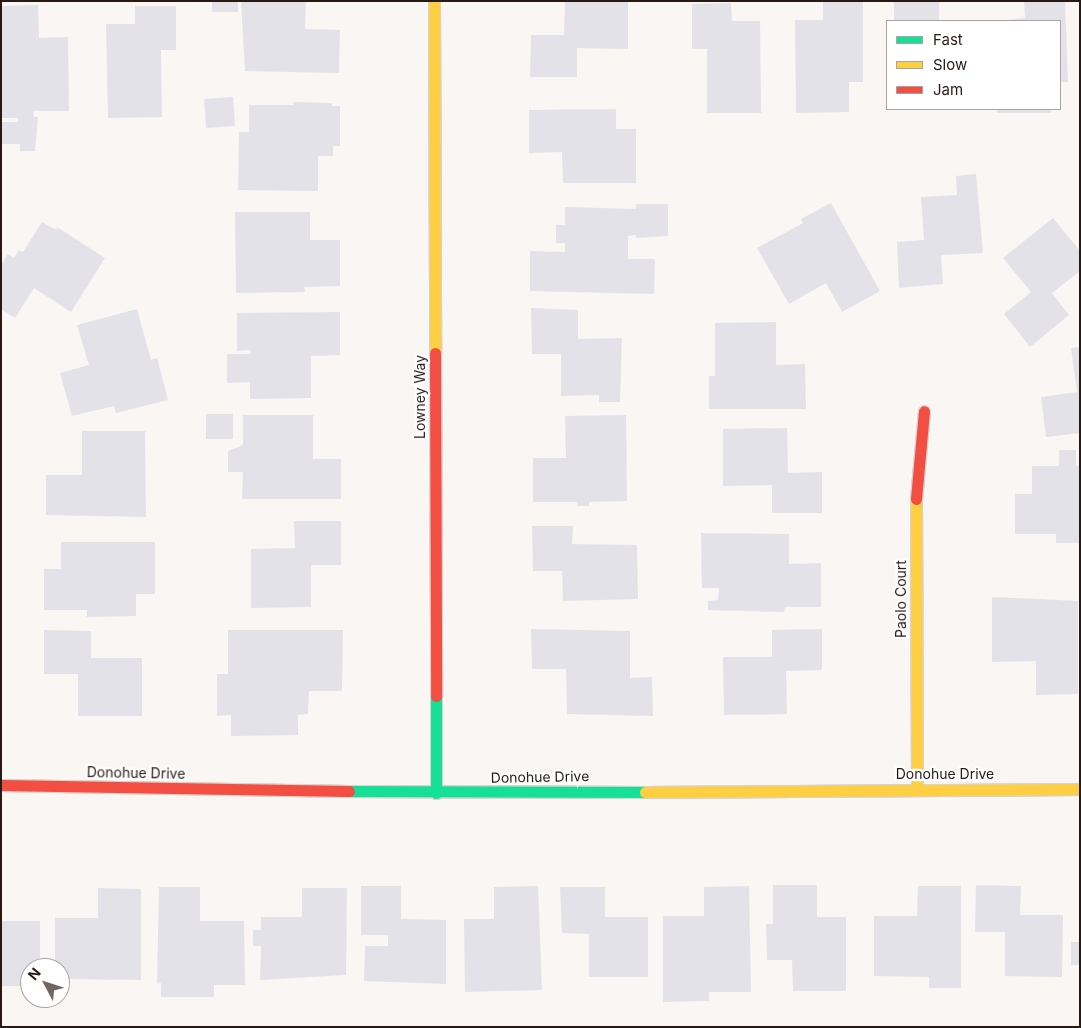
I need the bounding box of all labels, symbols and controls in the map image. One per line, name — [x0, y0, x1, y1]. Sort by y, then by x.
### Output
legend — [886, 20, 1061, 110]
text: Fast — [933, 30, 963, 49]
text: Slow — [933, 55, 967, 74]
text: Jam — [933, 80, 963, 99]
street label: Lowney Way — [412, 355, 428, 439]
street label: Paolo Court — [893, 560, 909, 638]
street label: Donohue Drive — [87, 764, 185, 782]
street label: Donohue Drive — [896, 766, 994, 782]
street label: Donohue Drive — [491, 768, 589, 786]
north arrow — [20, 958, 70, 1008]
text: N — [24, 964, 44, 983]

